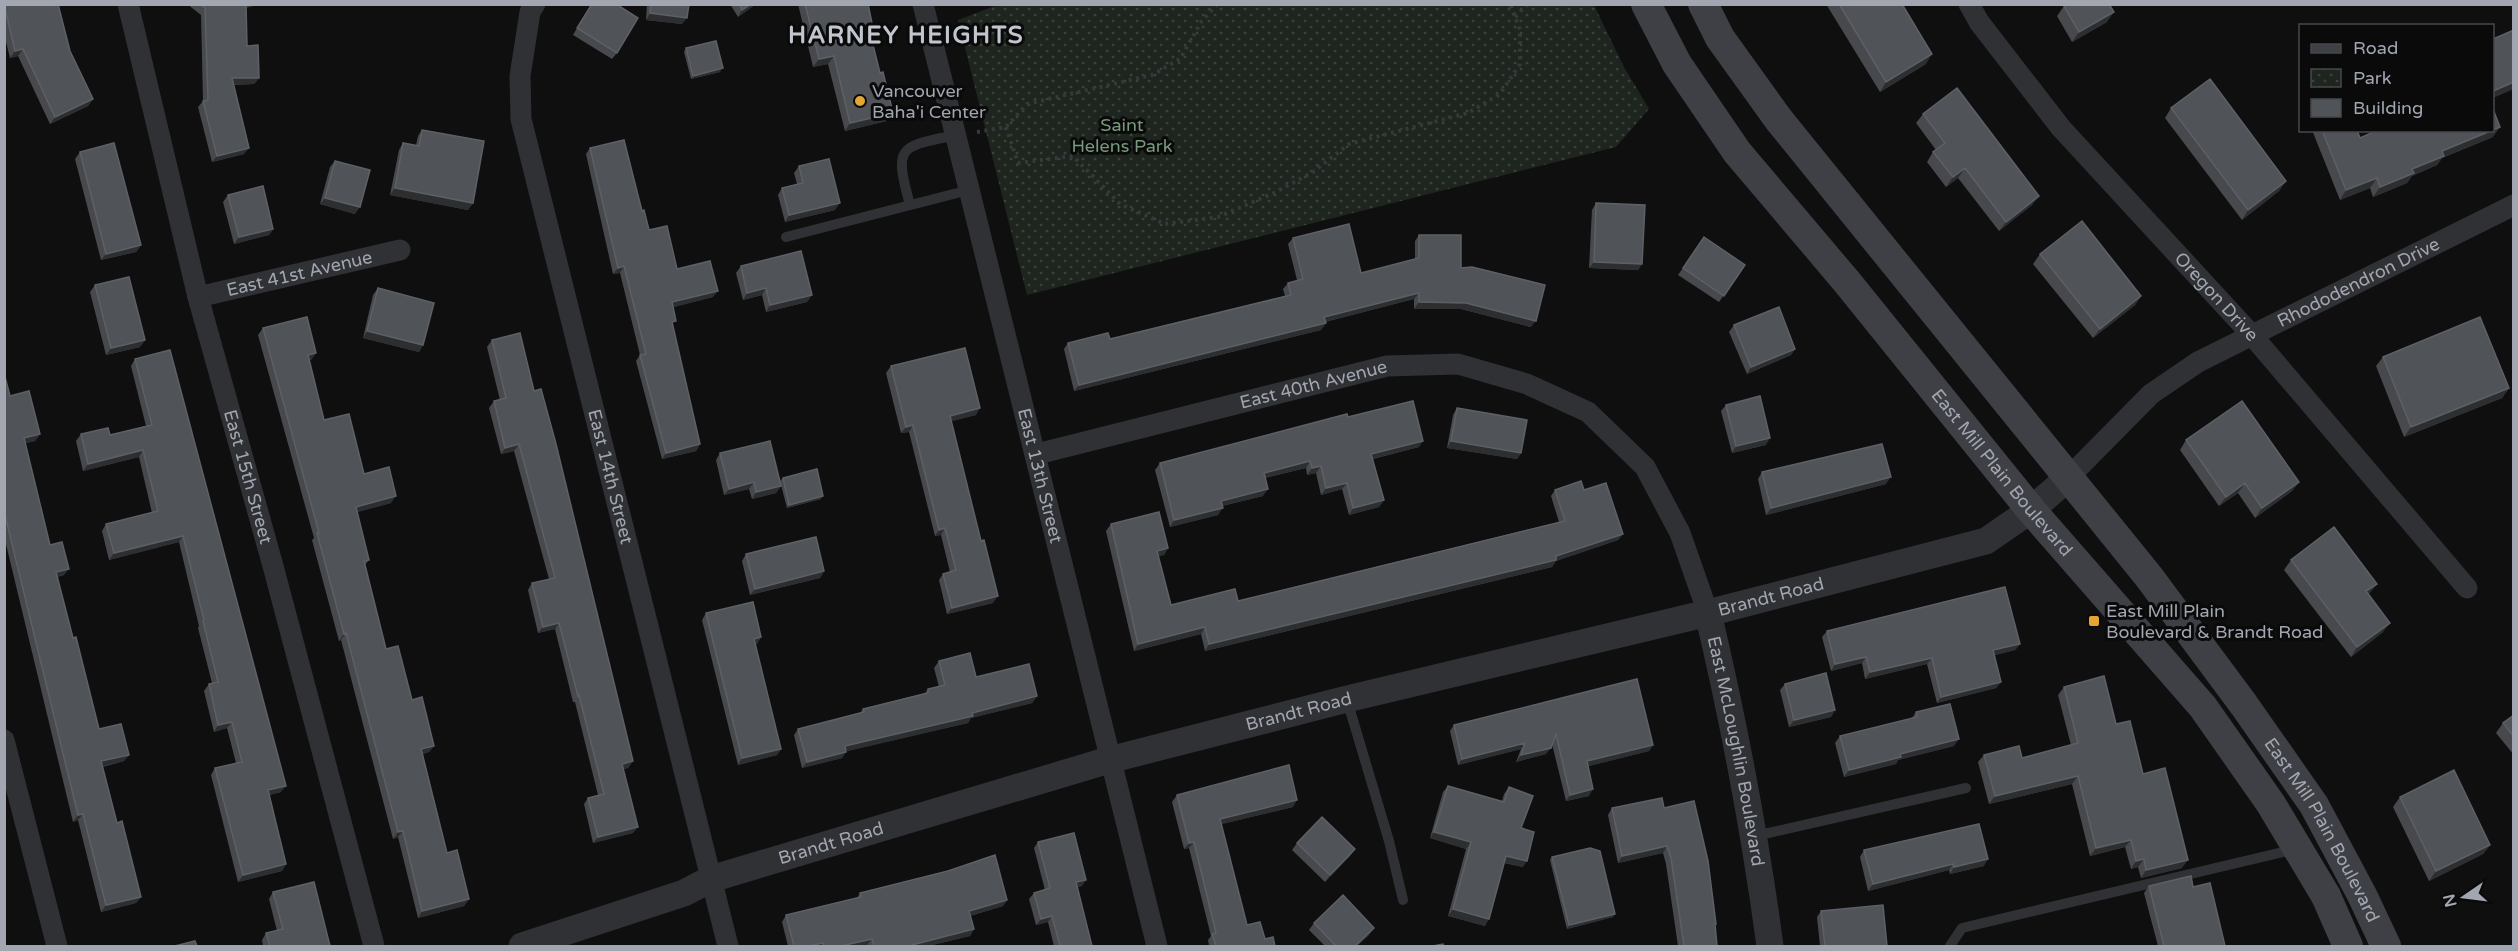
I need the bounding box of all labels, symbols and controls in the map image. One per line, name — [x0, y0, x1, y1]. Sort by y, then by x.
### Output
district label: HARNEY HEIGHTS — [788, 21, 1024, 50]
legend — [2299, 24, 2494, 132]
text: Road — [2353, 37, 2398, 59]
text: Park — [2353, 67, 2392, 89]
place label: Vancouver Baha'i Center — [872, 80, 986, 123]
marker: Vancouver Baha'i Center — [853, 94, 867, 108]
text: Building — [2353, 97, 2423, 119]
park label: Saint Helens Park — [1072, 114, 1173, 157]
street label: Rhododendron Drive — [2274, 233, 2443, 332]
street label: East 41st Avenue — [224, 246, 374, 301]
street label: Oregon Drive — [2170, 247, 2263, 346]
street label: East 40th Avenue — [1237, 355, 1389, 414]
street label: East Mill Plain Boulevard — [1927, 384, 2077, 561]
street label: East 13th Street — [1013, 406, 1068, 546]
street label: East 15th Street — [219, 407, 277, 547]
street label: East 14th Street — [583, 407, 638, 547]
street label: Brandt Road — [1716, 572, 1826, 621]
place label: East Mill Plain Boulevard & Brandt Road — [2106, 600, 2323, 643]
marker: East Mill Plain Boulevard & Brandt Road — [2087, 614, 2101, 628]
street label: East McLoughlin Boulevard — [1703, 634, 1769, 868]
street label: Brandt Road — [1243, 687, 1354, 736]
street label: East Mill Plain Boulevard — [2259, 733, 2384, 926]
street label: Brandt Road — [776, 817, 886, 869]
north arrow — [2434, 867, 2494, 927]
text: N — [2439, 892, 2462, 909]

